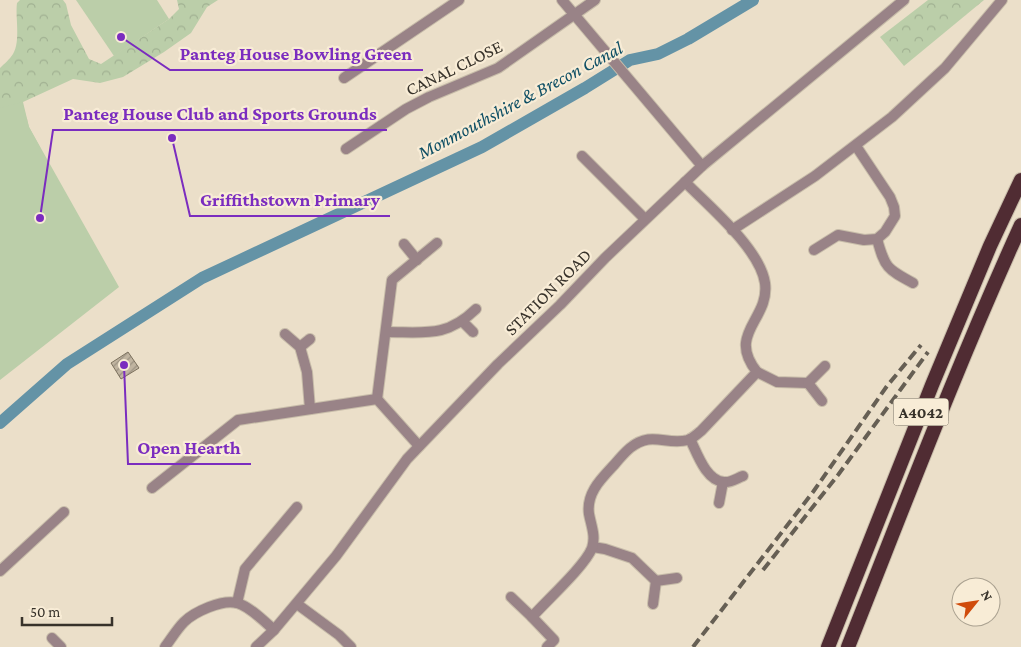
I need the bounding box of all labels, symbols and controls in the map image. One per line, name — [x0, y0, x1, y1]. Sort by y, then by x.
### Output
callout: Panteg House Bowling Green — [170, 36, 423, 70]
street label: CANAL CLOSE — [403, 36, 506, 100]
water label: Monmouthshire & Brecon Canal — [413, 37, 626, 163]
text: Panteg House Bowling Green — [180, 43, 412, 64]
callout: Panteg House Club and Sports Grounds — [53, 96, 387, 130]
text: Panteg House Club and Sports Grounds — [63, 103, 377, 124]
callout: Griffithstown Primary — [190, 182, 390, 216]
text: Griffithstown Primary — [200, 189, 381, 210]
street label: STATION ROAD — [501, 245, 595, 339]
road number: A4042 — [894, 398, 948, 426]
callout: Open Hearth — [128, 430, 251, 464]
text: Open Hearth — [137, 437, 241, 458]
north arrow — [951, 577, 1001, 627]
text: N — [978, 587, 997, 604]
scale bar — [22, 594, 112, 626]
text: 50 m — [30, 604, 60, 620]

